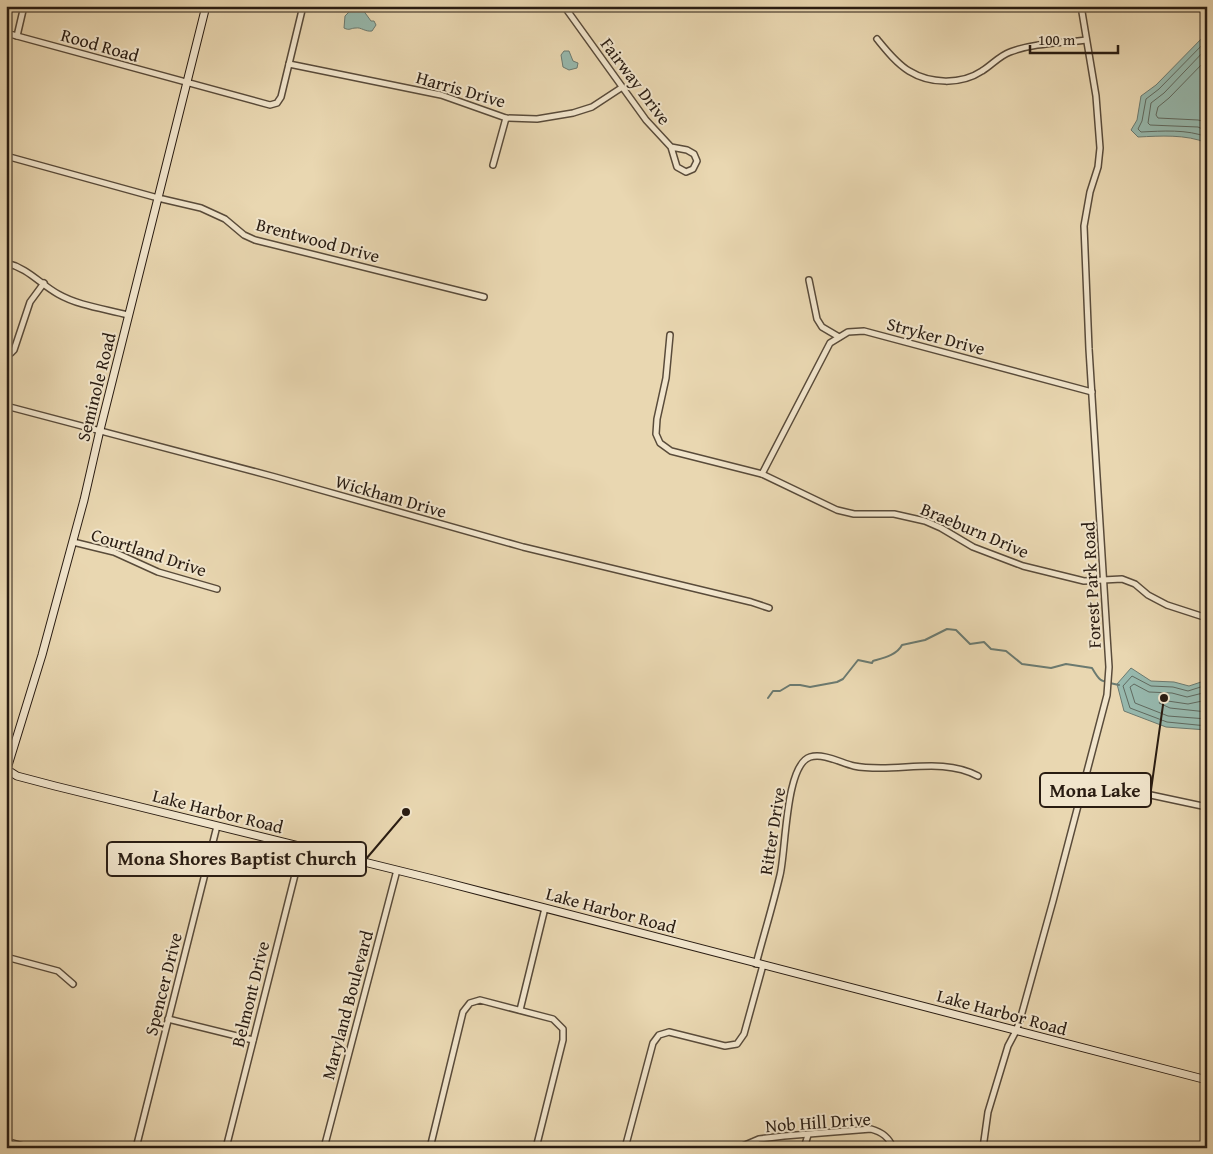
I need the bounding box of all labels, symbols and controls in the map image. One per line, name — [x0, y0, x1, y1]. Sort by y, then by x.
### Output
street label: Rood Road — [58, 21, 143, 69]
scale bar — [1030, 22, 1118, 54]
text: 100 m — [1038, 29, 1076, 50]
street label: Fairway Drive — [594, 32, 678, 130]
street label: Harris Drive — [413, 63, 509, 115]
street label: Brentwood Drive — [253, 211, 383, 269]
street label: Stryker Drive — [884, 310, 988, 362]
street label: Seminole Road — [69, 329, 123, 444]
street label: Wickham Drive — [332, 467, 450, 525]
street label: Braeburn Drive — [917, 495, 1033, 565]
street label: Courtland Drive — [88, 521, 210, 583]
street label: Forest Park Road — [1074, 521, 1108, 649]
callout: Mona Lake — [1040, 773, 1151, 807]
text: Mona Lake — [1050, 776, 1140, 804]
street label: Lake Harbor Road — [150, 782, 287, 840]
street label: Ritter Drive — [752, 785, 792, 877]
callout: Mona Shores Baptist Church — [107, 842, 366, 876]
text: Mona Shores Baptist Church — [118, 844, 357, 872]
street label: Lake Harbor Road — [543, 880, 680, 940]
street label: Maryland Boulevard — [314, 927, 380, 1083]
street label: Spencer Drive — [137, 930, 189, 1038]
street label: Belmont Drive — [224, 938, 276, 1050]
street label: Lake Harbor Road — [934, 982, 1071, 1042]
street label: Nob Hill Drive — [764, 1105, 872, 1139]

